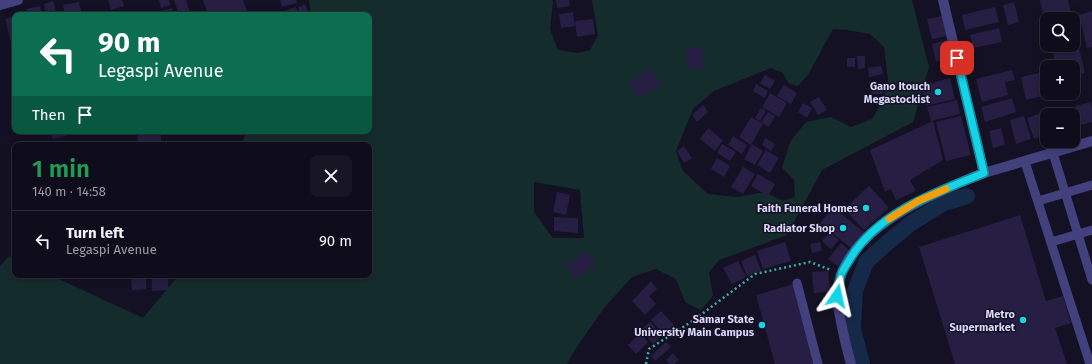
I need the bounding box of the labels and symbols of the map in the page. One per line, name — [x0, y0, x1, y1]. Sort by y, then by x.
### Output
pin — [940, 41, 974, 75]
place label: Gano Itouch Megastockist — [864, 80, 931, 106]
marker: Gano Itouch Megastockist — [933, 87, 943, 97]
place label: Faith Funeral Homes — [757, 202, 859, 215]
marker: Faith Funeral Homes — [861, 203, 871, 213]
place label: Radiator Shop — [763, 222, 835, 235]
marker: Radiator Shop — [838, 223, 848, 233]
position arrow — [816, 275, 858, 317]
place label: Metro Supermarket — [949, 308, 1016, 334]
place label: Samar State University Main Campus — [634, 313, 755, 339]
marker: Metro Supermarket — [1018, 315, 1028, 325]
marker: Samar State University Main Campus — [757, 320, 767, 330]

